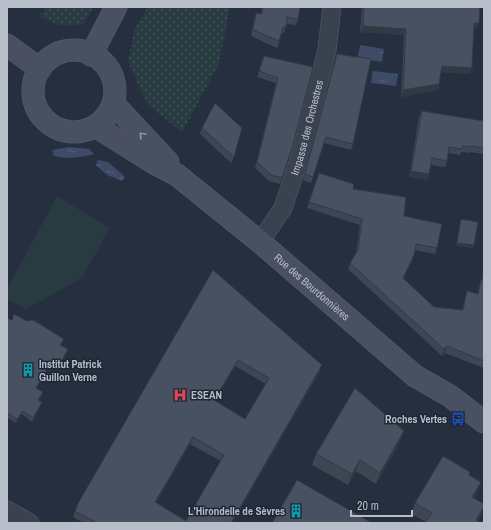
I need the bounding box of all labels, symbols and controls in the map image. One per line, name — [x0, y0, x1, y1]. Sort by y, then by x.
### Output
street label: Impasse des Orchestres — [287, 78, 326, 177]
one-way arrow — [139, 132, 147, 140]
street label: Rue des Bourdonnières — [271, 250, 353, 324]
place label: Institut Patrick Guillon Verne — [39, 357, 103, 384]
building icon: Institut Patrick Guillon Verne — [20, 362, 36, 378]
hospital icon: ESEAN — [172, 387, 188, 403]
place label: ESEAN — [191, 388, 222, 402]
bus stop icon: Roches Vertes — [450, 411, 466, 427]
place label: Roches Vertes — [385, 412, 447, 426]
scale bar — [351, 492, 412, 518]
text: 20 m — [357, 498, 379, 514]
building icon: L'Hirondelle de Sèvres — [288, 503, 304, 519]
place label: L'Hirondelle de Sèvres — [188, 504, 285, 518]

